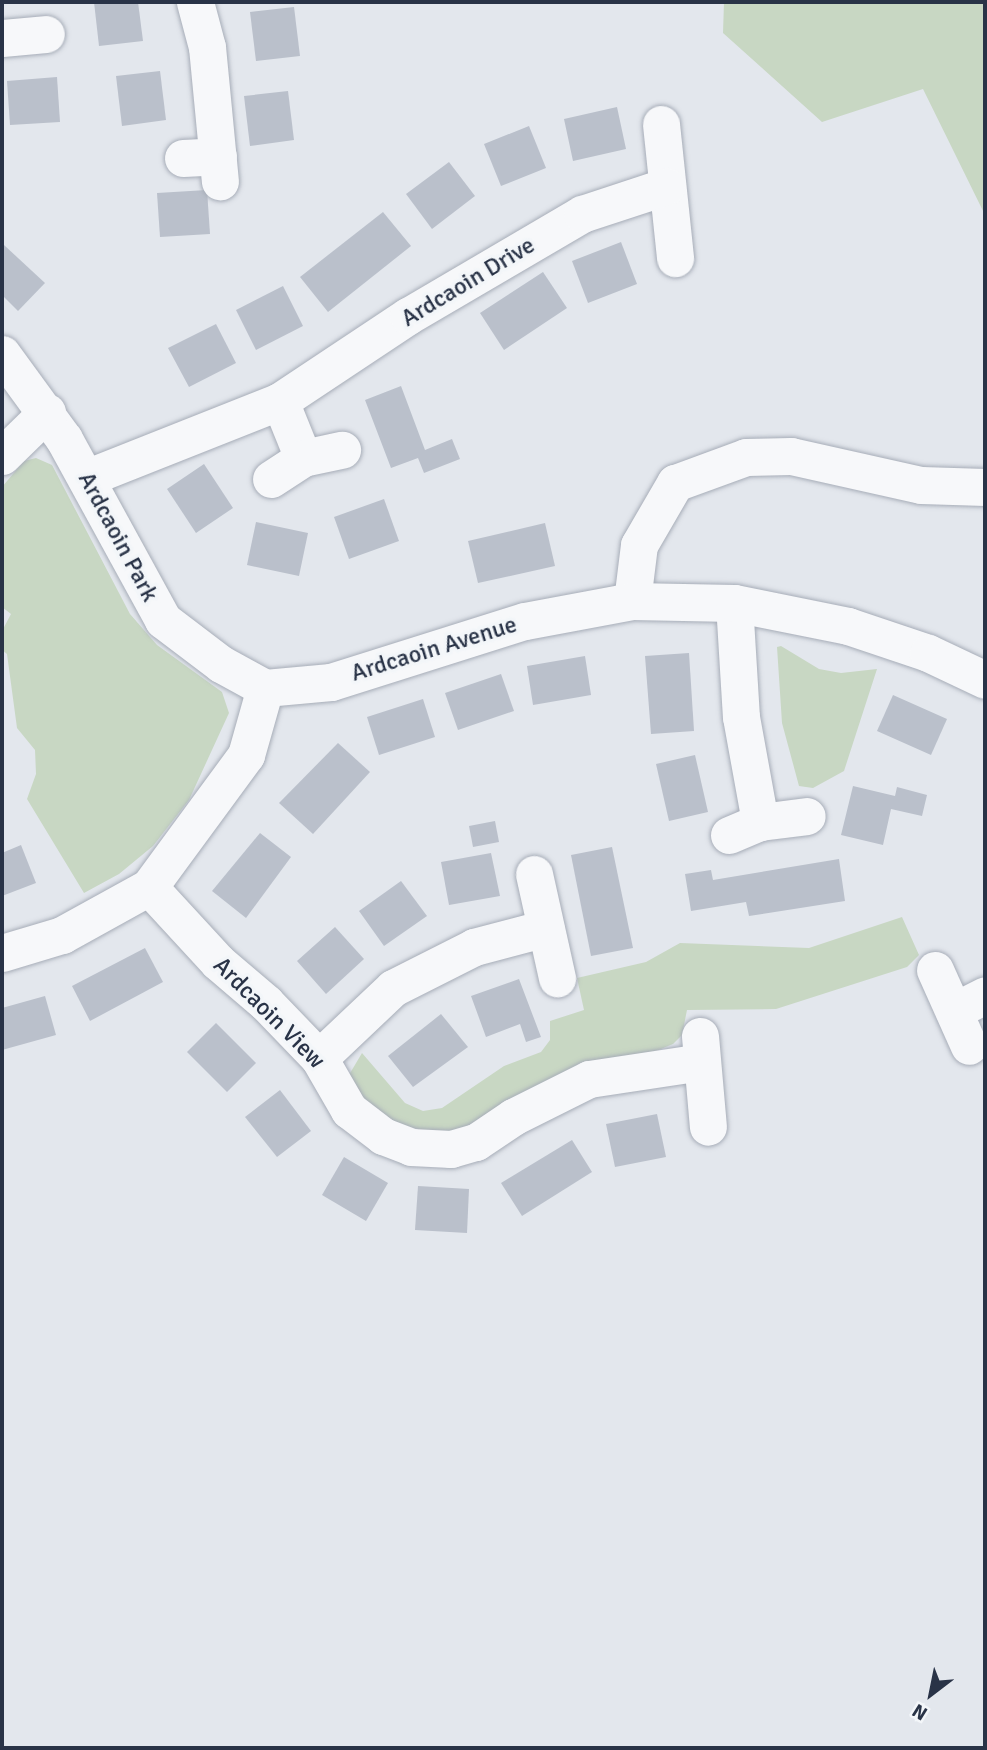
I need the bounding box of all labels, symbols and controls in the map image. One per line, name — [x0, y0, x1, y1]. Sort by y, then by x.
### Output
street label: Ardcaoin Drive — [396, 231, 540, 333]
street label: Ardcaoin Park — [72, 467, 164, 607]
street label: Ardcaoin Avenue — [348, 610, 520, 688]
street label: Ardcaoin View — [207, 951, 331, 1075]
north arrow — [896, 1659, 966, 1729]
text: N — [908, 1698, 932, 1725]

